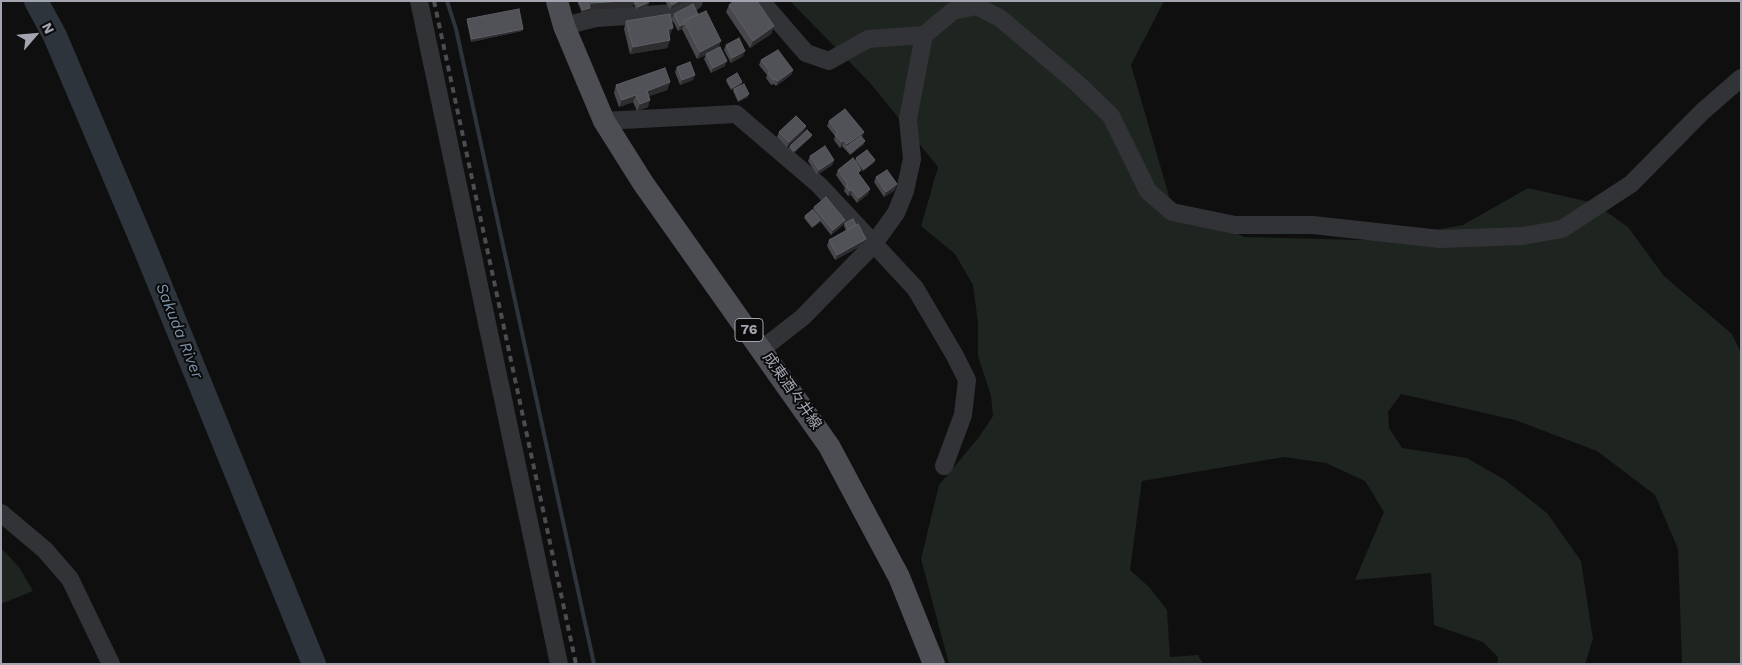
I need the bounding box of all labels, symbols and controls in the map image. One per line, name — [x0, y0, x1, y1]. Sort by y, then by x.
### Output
north arrow — [10, 10, 60, 60]
text: N — [39, 20, 58, 36]
water label: Sakuda River — [151, 280, 207, 382]
road number: 76 — [735, 318, 763, 342]
street label: 成東酒々井線 — [759, 349, 825, 433]

